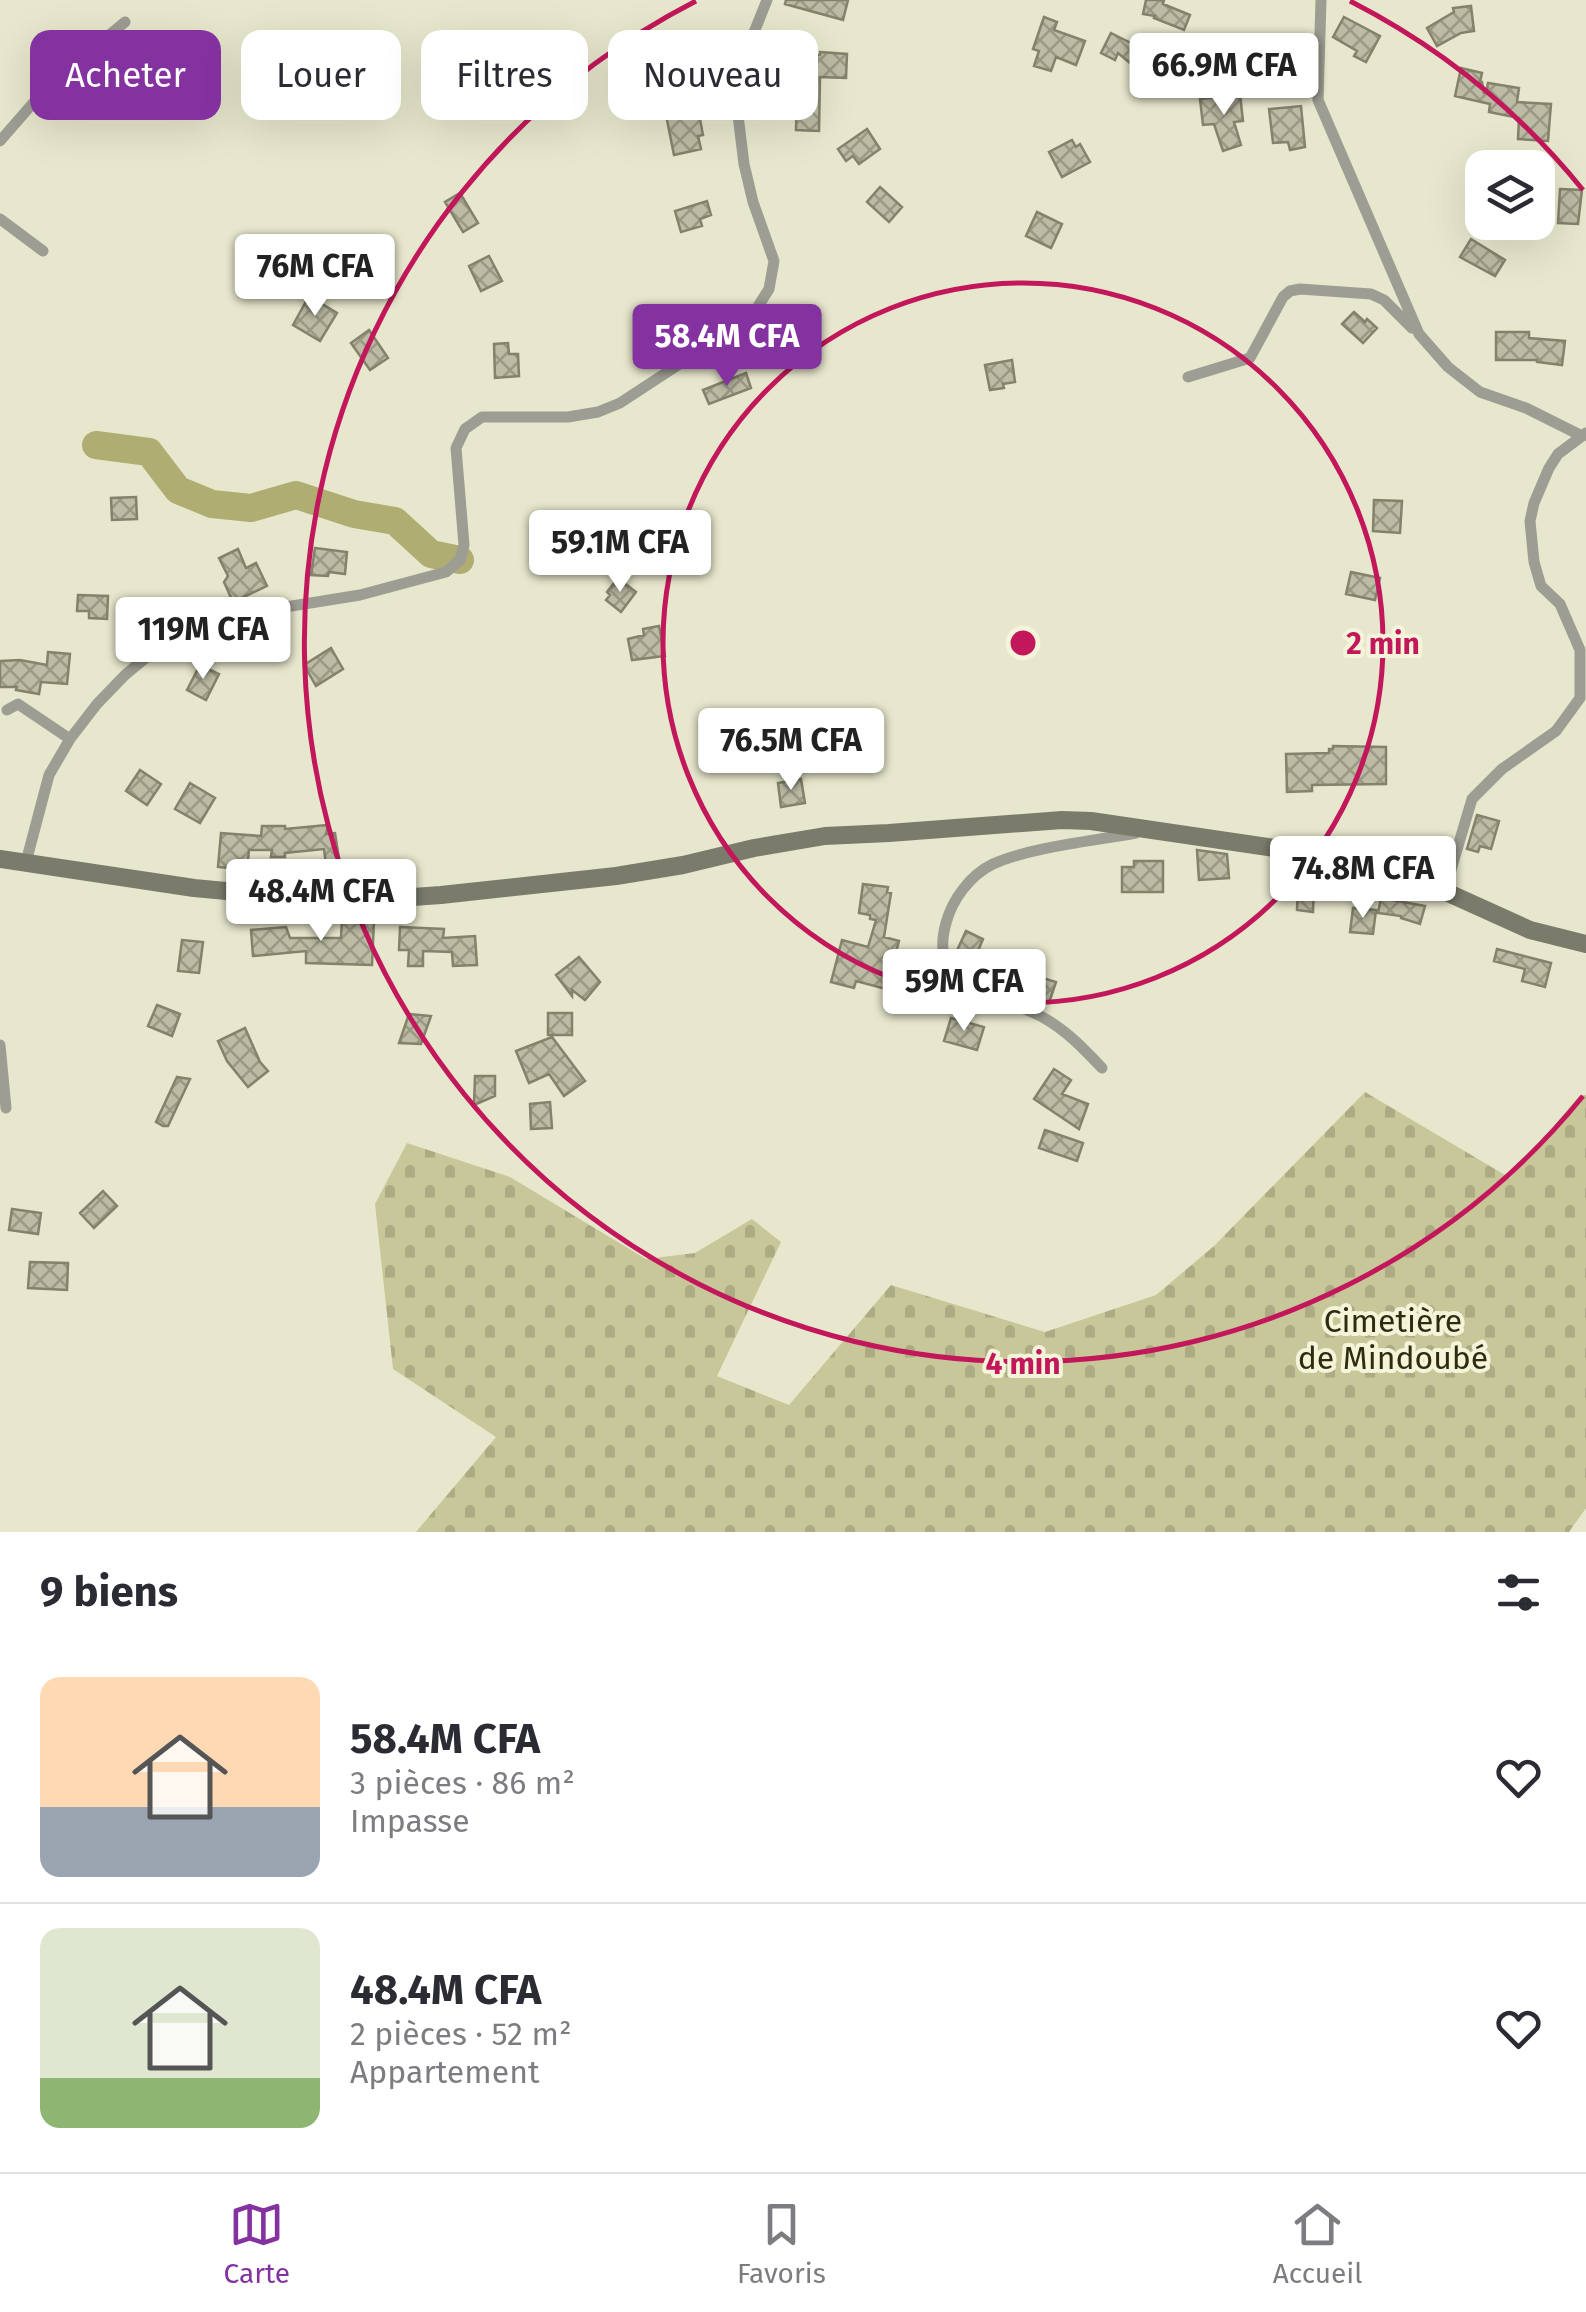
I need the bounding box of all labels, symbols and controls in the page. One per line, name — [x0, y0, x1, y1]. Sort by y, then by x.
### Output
chip: Acheter — [30, 30, 221, 120]
chip: Louer — [241, 30, 401, 120]
chip: Filtres — [421, 30, 588, 120]
chip: Nouveau — [608, 30, 818, 120]
pin: 66.9M CFA — [1110, 33, 1338, 118]
text: 66.9M CFA — [1152, 46, 1297, 84]
map controls — [1465, 150, 1555, 240]
button: layers — [1465, 150, 1555, 240]
pin: 76M CFA — [223, 234, 407, 319]
text: 76M CFA — [257, 247, 373, 285]
pin: 58.4M CFA — [613, 304, 841, 389]
text: 58.4M CFA — [655, 317, 799, 355]
pin: 59.1M CFA — [506, 510, 734, 595]
text: 59.1M CFA — [551, 523, 689, 561]
pin: 119M CFA — [100, 597, 306, 682]
text: 119M CFA — [137, 610, 269, 648]
centre of rings — [1005, 625, 1041, 661]
text: 2 min — [1346, 626, 1420, 662]
pin: 76.5M CFA — [677, 708, 905, 793]
text: 76.5M CFA — [720, 721, 862, 759]
pin: 74.8M CFA — [1249, 836, 1477, 921]
text: 74.8M CFA — [1292, 849, 1434, 887]
pin: 48.4M CFA — [207, 859, 435, 944]
text: 48.4M CFA — [248, 872, 394, 910]
pin: 59M CFA — [872, 949, 1056, 1034]
text: 59M CFA — [905, 962, 1023, 1000]
park label: Cimetière de Mindoubé — [1298, 1302, 1488, 1377]
text: 4 min — [985, 1346, 1061, 1382]
icon: filters — [1491, 1565, 1546, 1620]
text: 9 biens — [40, 1567, 178, 1617]
text: 58.4M CFA — [350, 1714, 540, 1764]
icon: home — [120, 1717, 240, 1837]
icon: heart — [1491, 1750, 1546, 1805]
text: 3 pièces · 86 m² — [350, 1764, 575, 1802]
text: Impasse — [350, 1802, 470, 1840]
text: 48.4M CFA — [350, 1965, 541, 2015]
icon: home — [120, 1968, 240, 2088]
icon: heart — [1491, 2001, 1546, 2056]
text: 2 pièces · 52 m² — [350, 2015, 572, 2053]
text: Appartement — [350, 2053, 539, 2091]
tab: Carte — [224, 2197, 290, 2290]
tab: Favoris — [737, 2197, 826, 2290]
tab: Accueil — [1273, 2197, 1362, 2290]

